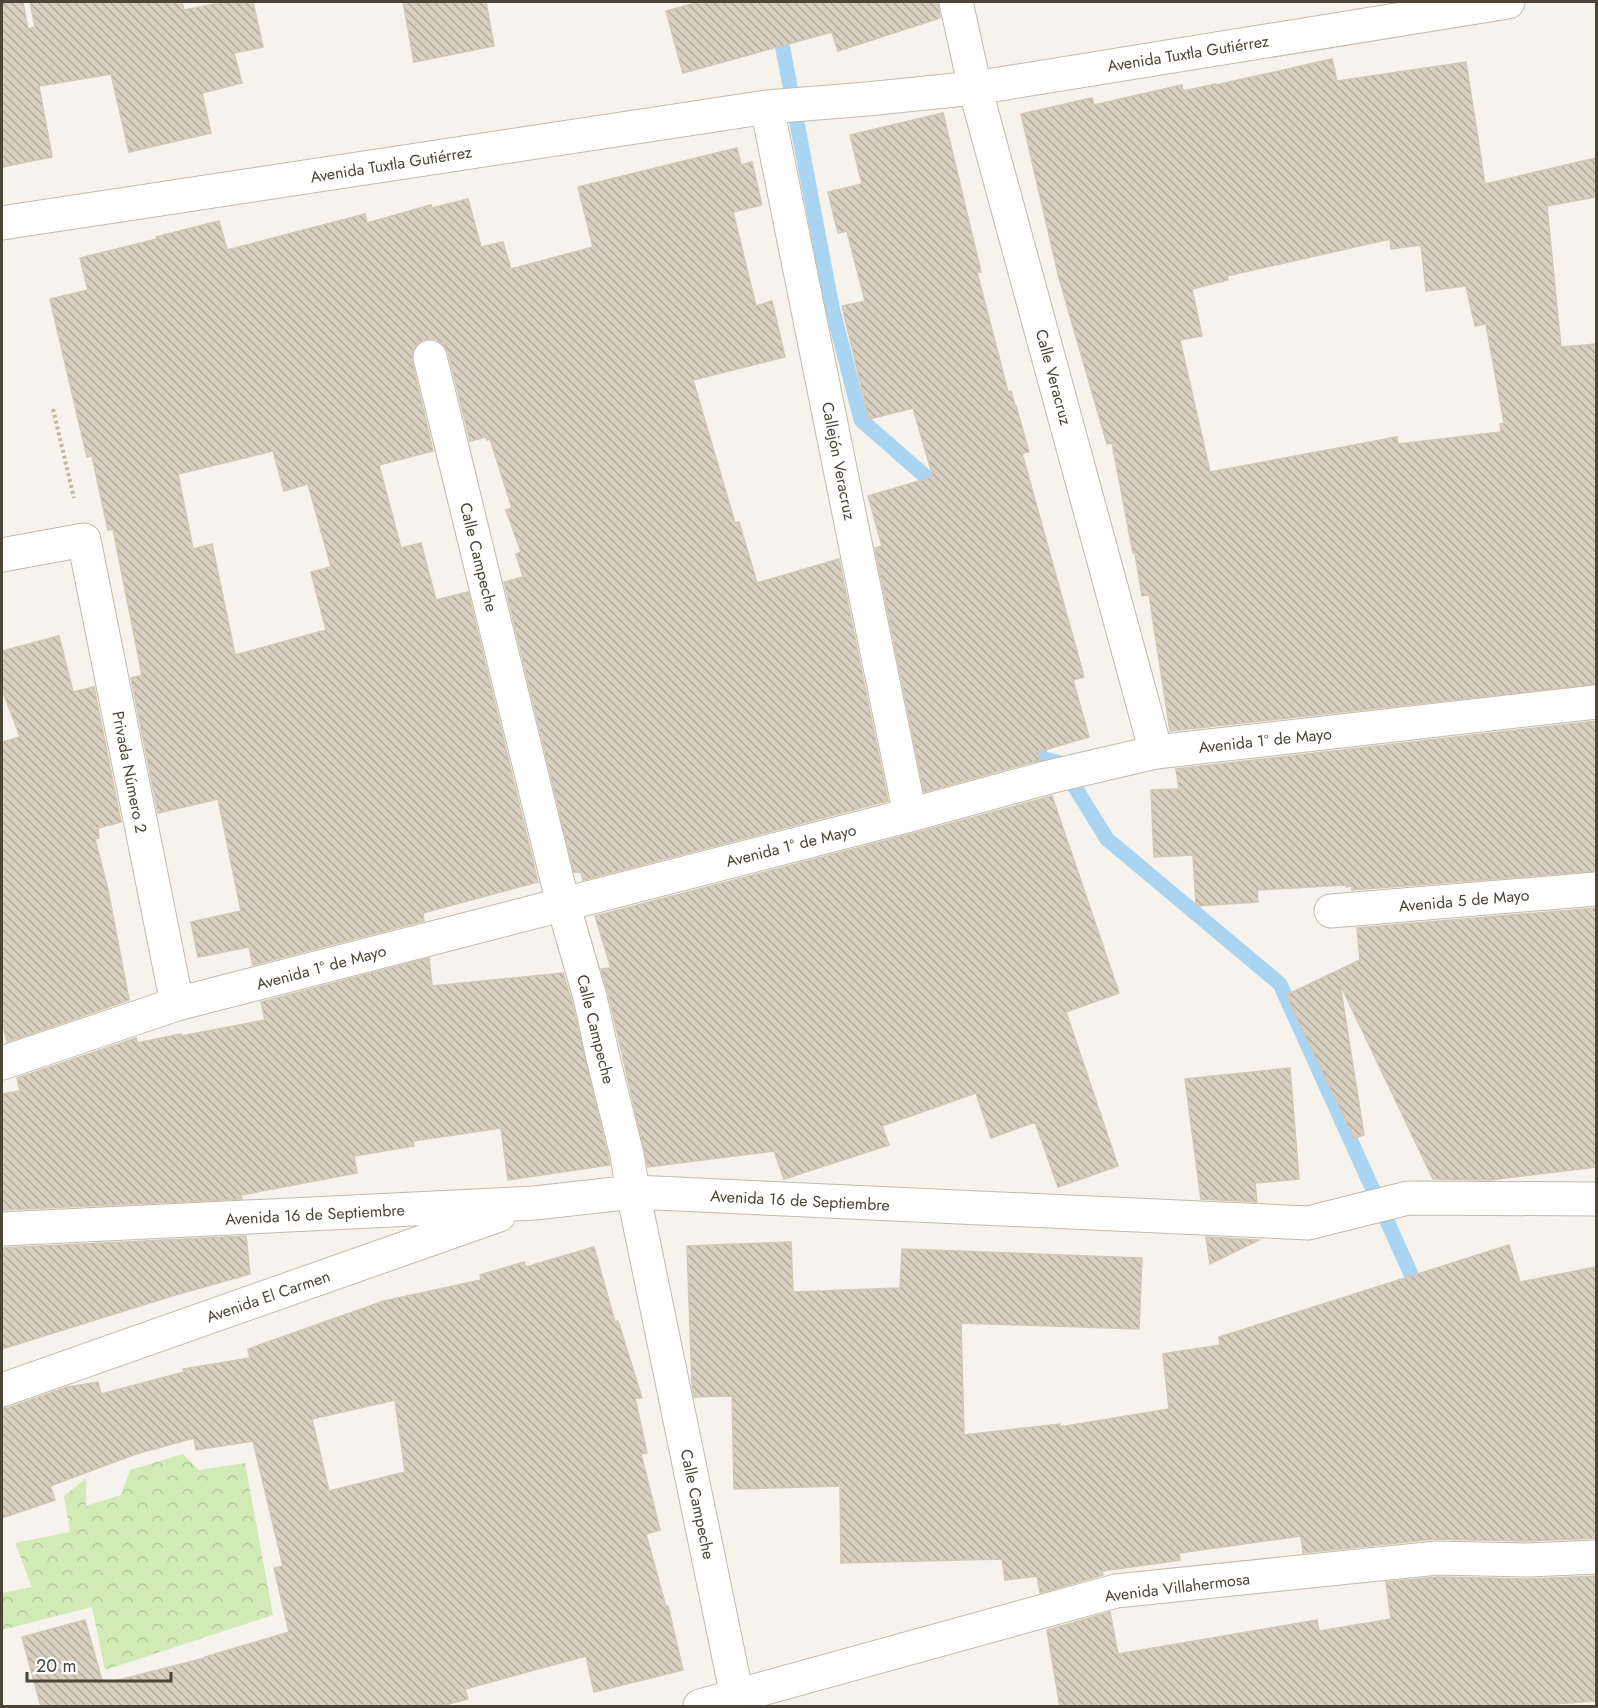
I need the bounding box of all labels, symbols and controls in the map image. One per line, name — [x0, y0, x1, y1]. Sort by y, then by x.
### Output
street label: Avenida Tuxtla Gutiérrez — [1106, 29, 1271, 78]
street label: Avenida Tuxtla Gutiérrez — [309, 140, 474, 189]
street label: Calle Veracruz — [1030, 327, 1078, 428]
street label: Callejón Veracruz — [816, 400, 861, 523]
street label: Calle Campeche — [454, 500, 503, 614]
street label: Privada Número 2 — [106, 709, 153, 835]
street label: Avenida 1º de Mayo — [1197, 722, 1333, 759]
street label: Avenida 1º de Mayo — [723, 818, 859, 873]
street label: Avenida 5 de Mayo — [1398, 883, 1531, 918]
street label: Avenida 1º de Mayo — [254, 939, 389, 996]
street label: Calle Campeche — [571, 972, 620, 1086]
street label: Avenida 16 de Septiembre — [710, 1184, 890, 1217]
street label: Avenida 16 de Septiembre — [225, 1198, 405, 1231]
street label: Avenida El Carmen — [203, 1265, 333, 1328]
street label: Calle Campeche — [675, 1447, 720, 1561]
street label: Avenida Villahermosa — [1103, 1567, 1251, 1608]
scale bar — [27, 1645, 171, 1683]
text: 20 m — [36, 1653, 76, 1679]

